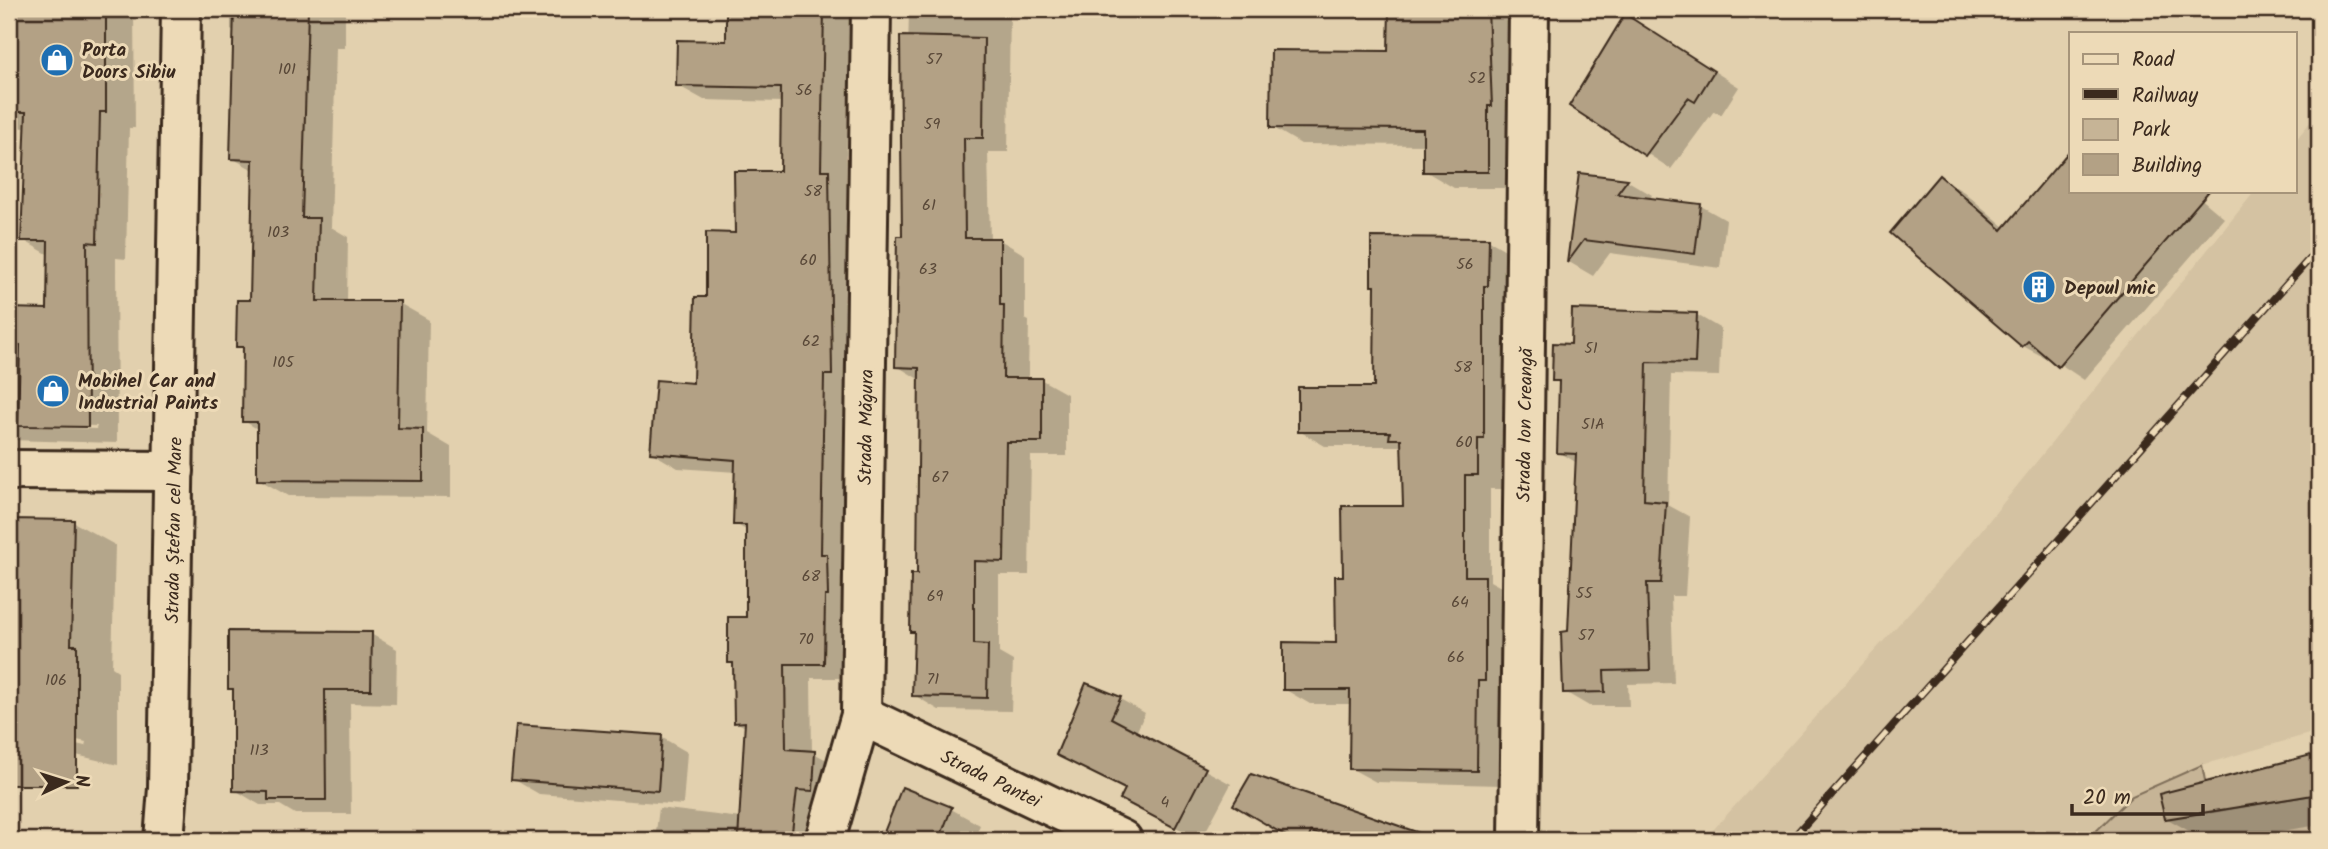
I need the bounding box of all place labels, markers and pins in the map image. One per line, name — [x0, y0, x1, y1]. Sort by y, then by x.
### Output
place label: Porta Doors Sibiu — [82, 36, 176, 88]
shop icon: Porta Doors Sibiu — [38, 41, 76, 79]
building icon: Depoul mic — [2020, 268, 2058, 306]
place label: Depoul mic — [2064, 274, 2156, 304]
place label: Mobihel Car and Industrial Paints — [78, 367, 218, 419]
shop icon: Mobihel Car and Industrial Paints — [34, 372, 72, 410]

